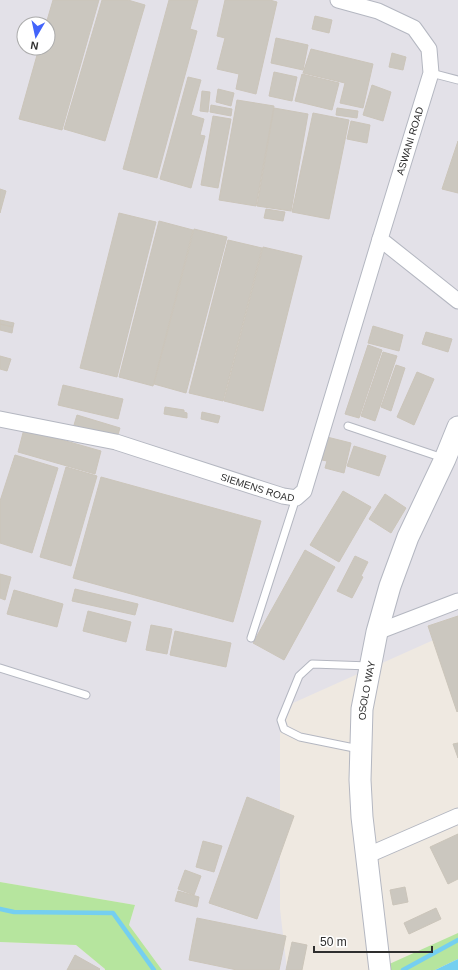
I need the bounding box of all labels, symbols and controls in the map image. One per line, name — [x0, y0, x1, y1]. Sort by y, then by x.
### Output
north arrow — [16, 16, 56, 56]
text: N — [30, 39, 39, 52]
street label: ASWANI ROAD — [394, 106, 426, 176]
street label: SIEMENS ROAD — [219, 471, 295, 503]
street label: OSOLO WAY — [356, 660, 377, 720]
scale bar — [314, 928, 432, 954]
text: 50 m — [320, 935, 347, 949]

